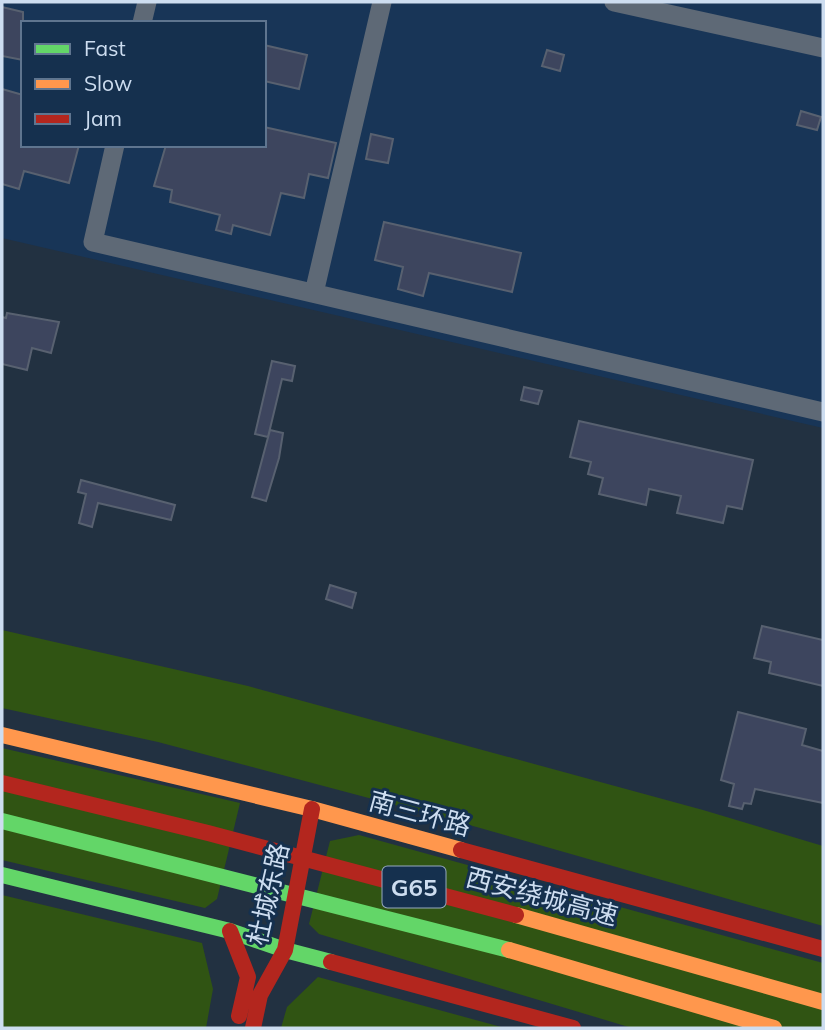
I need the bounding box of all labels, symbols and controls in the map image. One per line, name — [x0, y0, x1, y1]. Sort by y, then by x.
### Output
legend — [21, 21, 266, 147]
text: Fast — [84, 35, 126, 61]
text: Slow — [84, 70, 132, 96]
text: Jam — [84, 105, 122, 131]
street label: 南三环路 — [365, 784, 475, 842]
street label: 杜城东路 — [240, 840, 296, 948]
street label: 西安绕城高速 — [462, 860, 622, 932]
road number: G65 — [382, 866, 446, 908]

